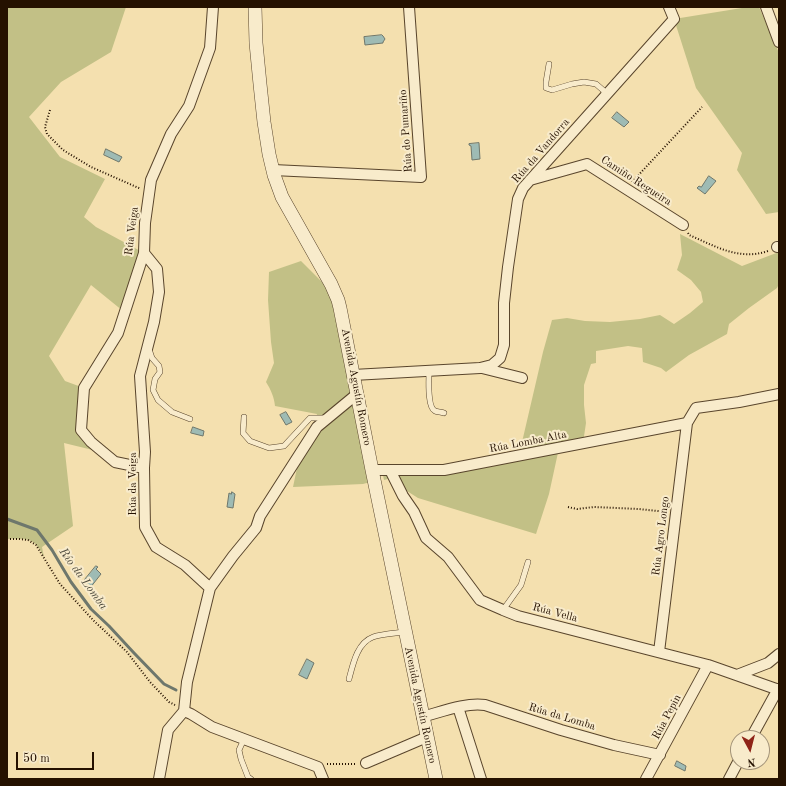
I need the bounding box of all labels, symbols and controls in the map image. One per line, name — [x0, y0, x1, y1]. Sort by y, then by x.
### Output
street label: Rúa do Pumariño — [397, 89, 415, 173]
street label: Rúa da Vandorra — [509, 116, 573, 186]
street label: Camiño Regueira — [598, 153, 674, 209]
street label: Rúa Veiga — [122, 206, 142, 256]
street label: Avenida Agustín Romero — [338, 327, 374, 447]
street label: Rúa Lomba Alta — [488, 428, 568, 456]
street label: Rúa da Veiga — [126, 452, 140, 516]
street label: Rúa Agro Longo — [650, 496, 672, 576]
water label: Río da Lomba — [56, 545, 110, 613]
street label: Rúa Vella — [531, 601, 579, 625]
street label: Avenida Agustín Romero — [401, 645, 439, 765]
street label: Rúa Pepin — [650, 692, 684, 742]
street label: Rúa da Lomba — [527, 701, 597, 733]
north arrow — [730, 730, 770, 770]
scale bar — [18, 744, 96, 770]
text: 50 m — [23, 753, 50, 765]
text: N — [747, 755, 756, 767]

